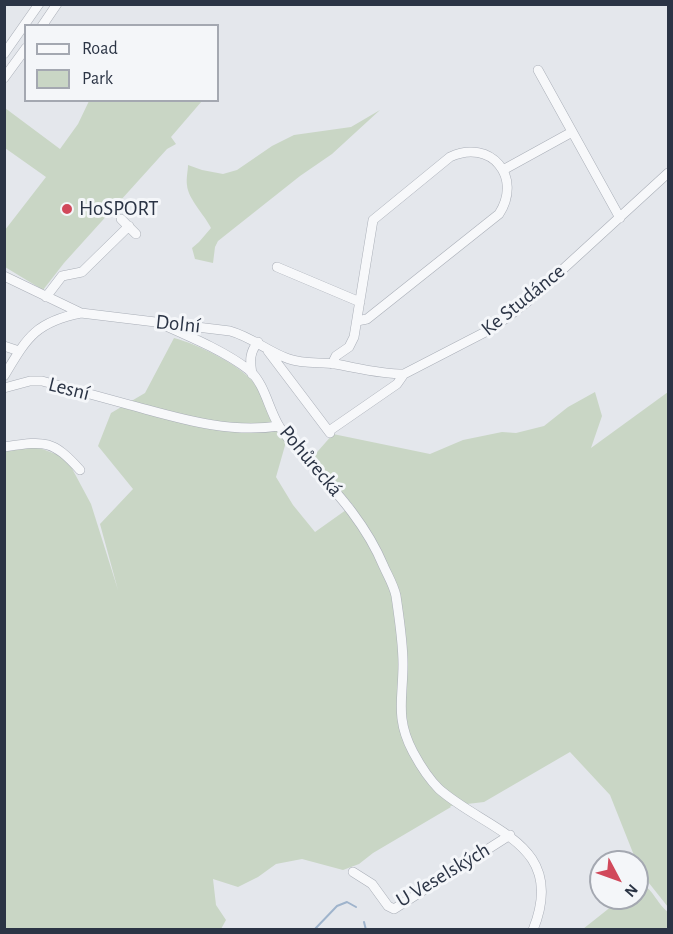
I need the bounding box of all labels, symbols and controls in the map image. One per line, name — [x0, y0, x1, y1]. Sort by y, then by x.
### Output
legend — [24, 24, 219, 102]
text: Road — [82, 40, 118, 58]
text: Park — [82, 70, 113, 88]
place label: HoSPORT — [79, 196, 159, 222]
marker: HoSPORT — [60, 202, 74, 216]
street label: Ke Studánce — [476, 259, 570, 341]
street label: Dolní — [154, 309, 202, 339]
street label: Lesní — [46, 372, 92, 406]
street label: Pohůrecká — [274, 420, 348, 502]
street label: U Veselských — [392, 837, 494, 913]
north arrow — [589, 850, 649, 910]
text: N — [621, 881, 641, 900]

